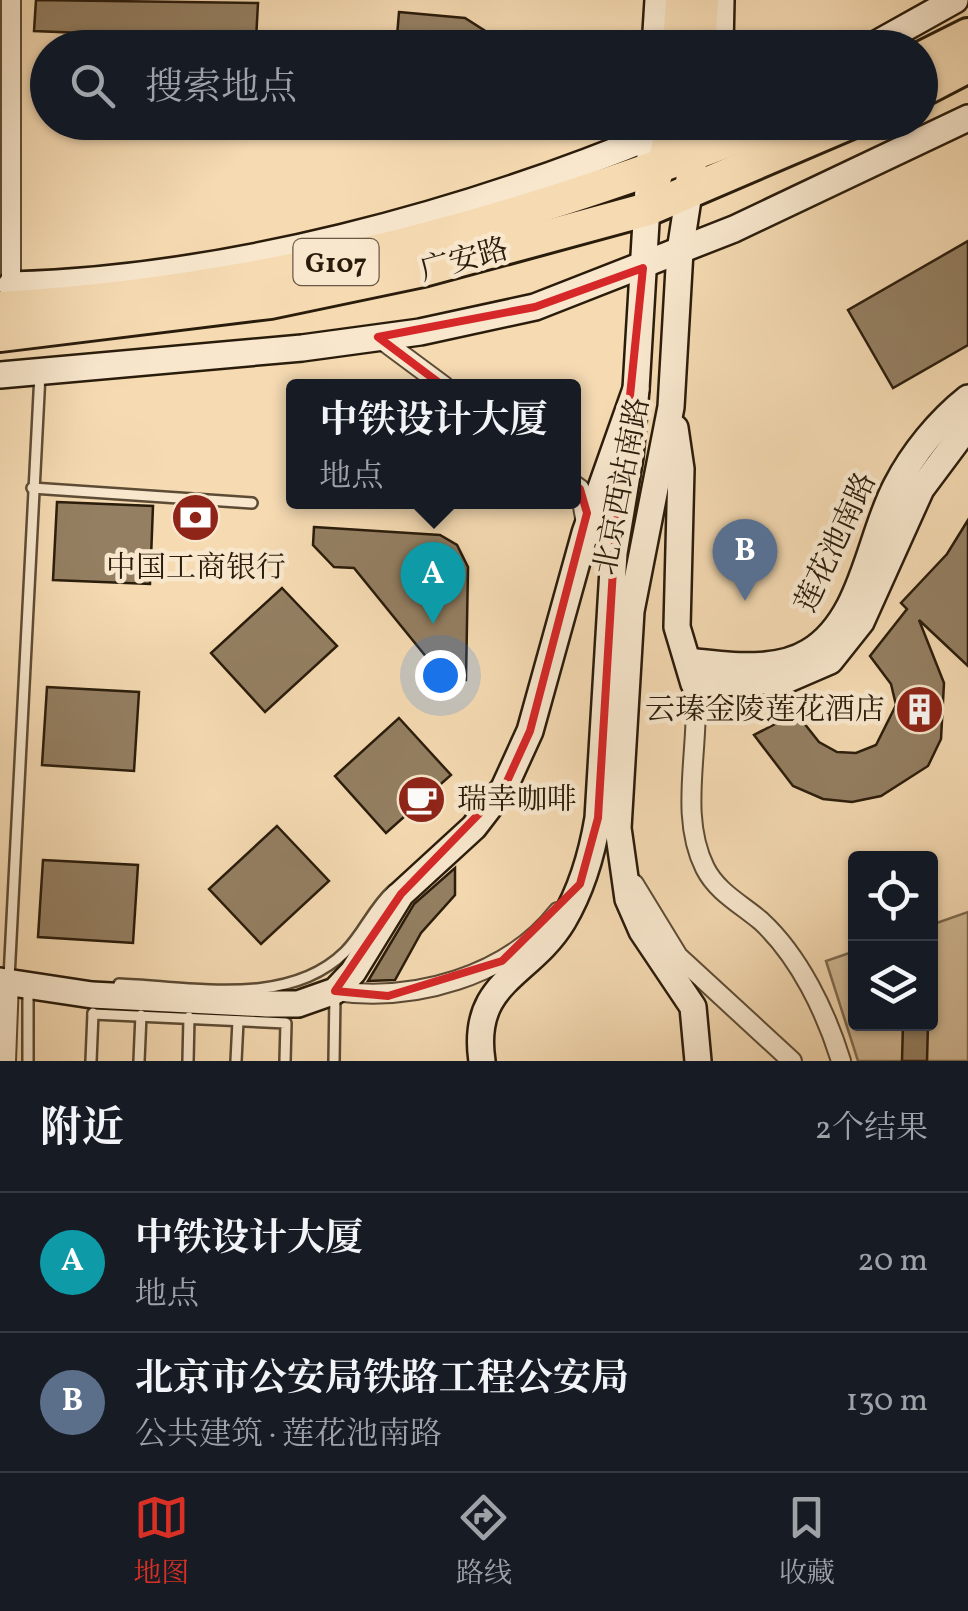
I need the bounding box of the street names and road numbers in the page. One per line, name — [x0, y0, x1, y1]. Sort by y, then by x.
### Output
street label: 广安路 — [416, 229, 513, 293]
road number: G107 — [294, 239, 378, 285]
street label: 北京西站南路 — [585, 394, 661, 579]
street label: 莲花池南路 — [786, 466, 888, 620]

